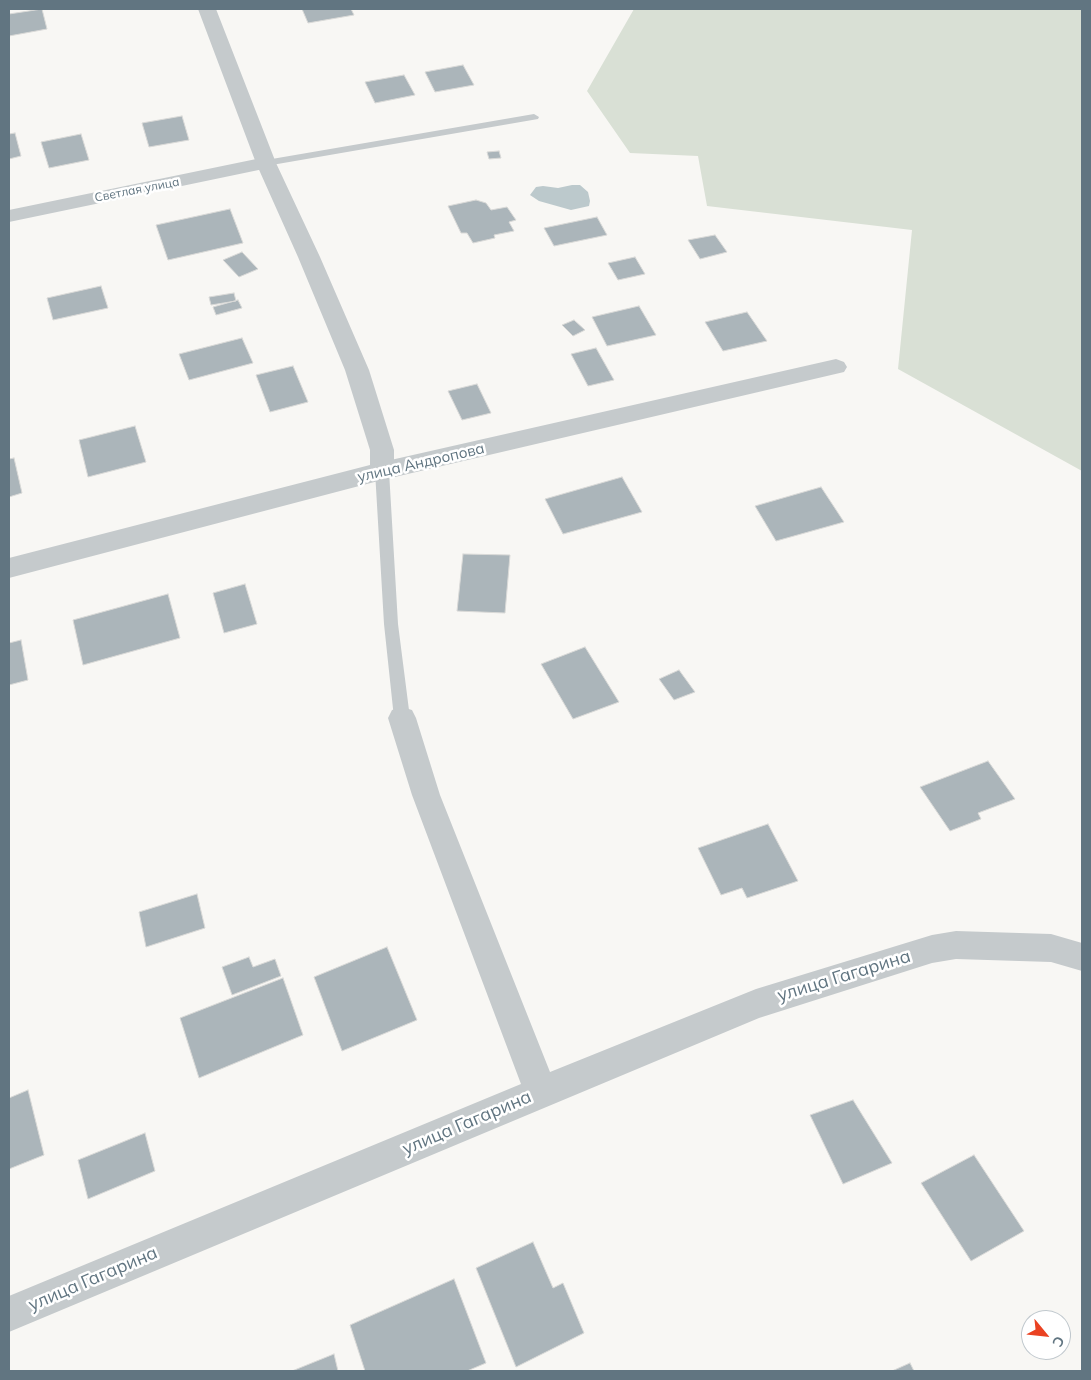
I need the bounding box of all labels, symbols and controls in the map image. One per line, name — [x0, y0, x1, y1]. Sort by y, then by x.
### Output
street label: Светлая улица — [93, 175, 181, 205]
street label: улица Андропова — [356, 440, 486, 486]
street label: улица Гагарина — [775, 945, 913, 1007]
street label: улица Гагарина — [399, 1086, 535, 1160]
street label: улица Гагарина — [25, 1242, 161, 1316]
north arrow — [1021, 1310, 1071, 1360]
text: С — [1048, 1333, 1069, 1350]

